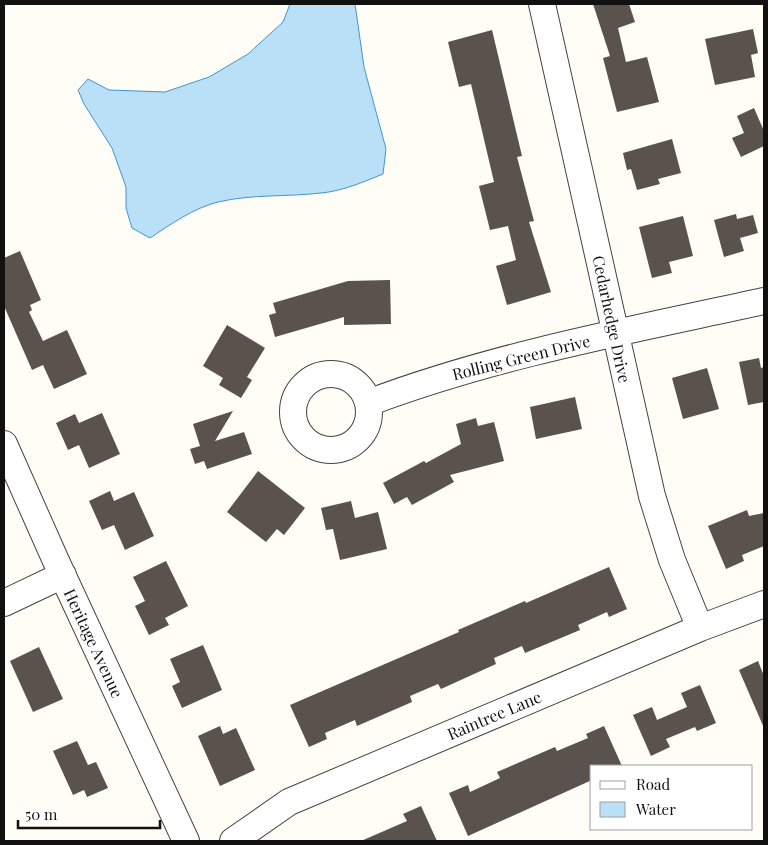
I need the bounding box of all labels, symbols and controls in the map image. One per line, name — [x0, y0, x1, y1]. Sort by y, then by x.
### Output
street label: Cedarhedge Drive — [588, 253, 636, 385]
street label: Rolling Green Drive — [450, 330, 592, 384]
street label: Heritage Avenue — [60, 585, 128, 701]
street label: Raintree Lane — [444, 686, 544, 744]
legend — [590, 765, 753, 830]
text: Road — [636, 774, 670, 794]
scale bar — [18, 798, 160, 830]
text: Water — [635, 799, 676, 819]
text: 50 m — [25, 804, 58, 824]

